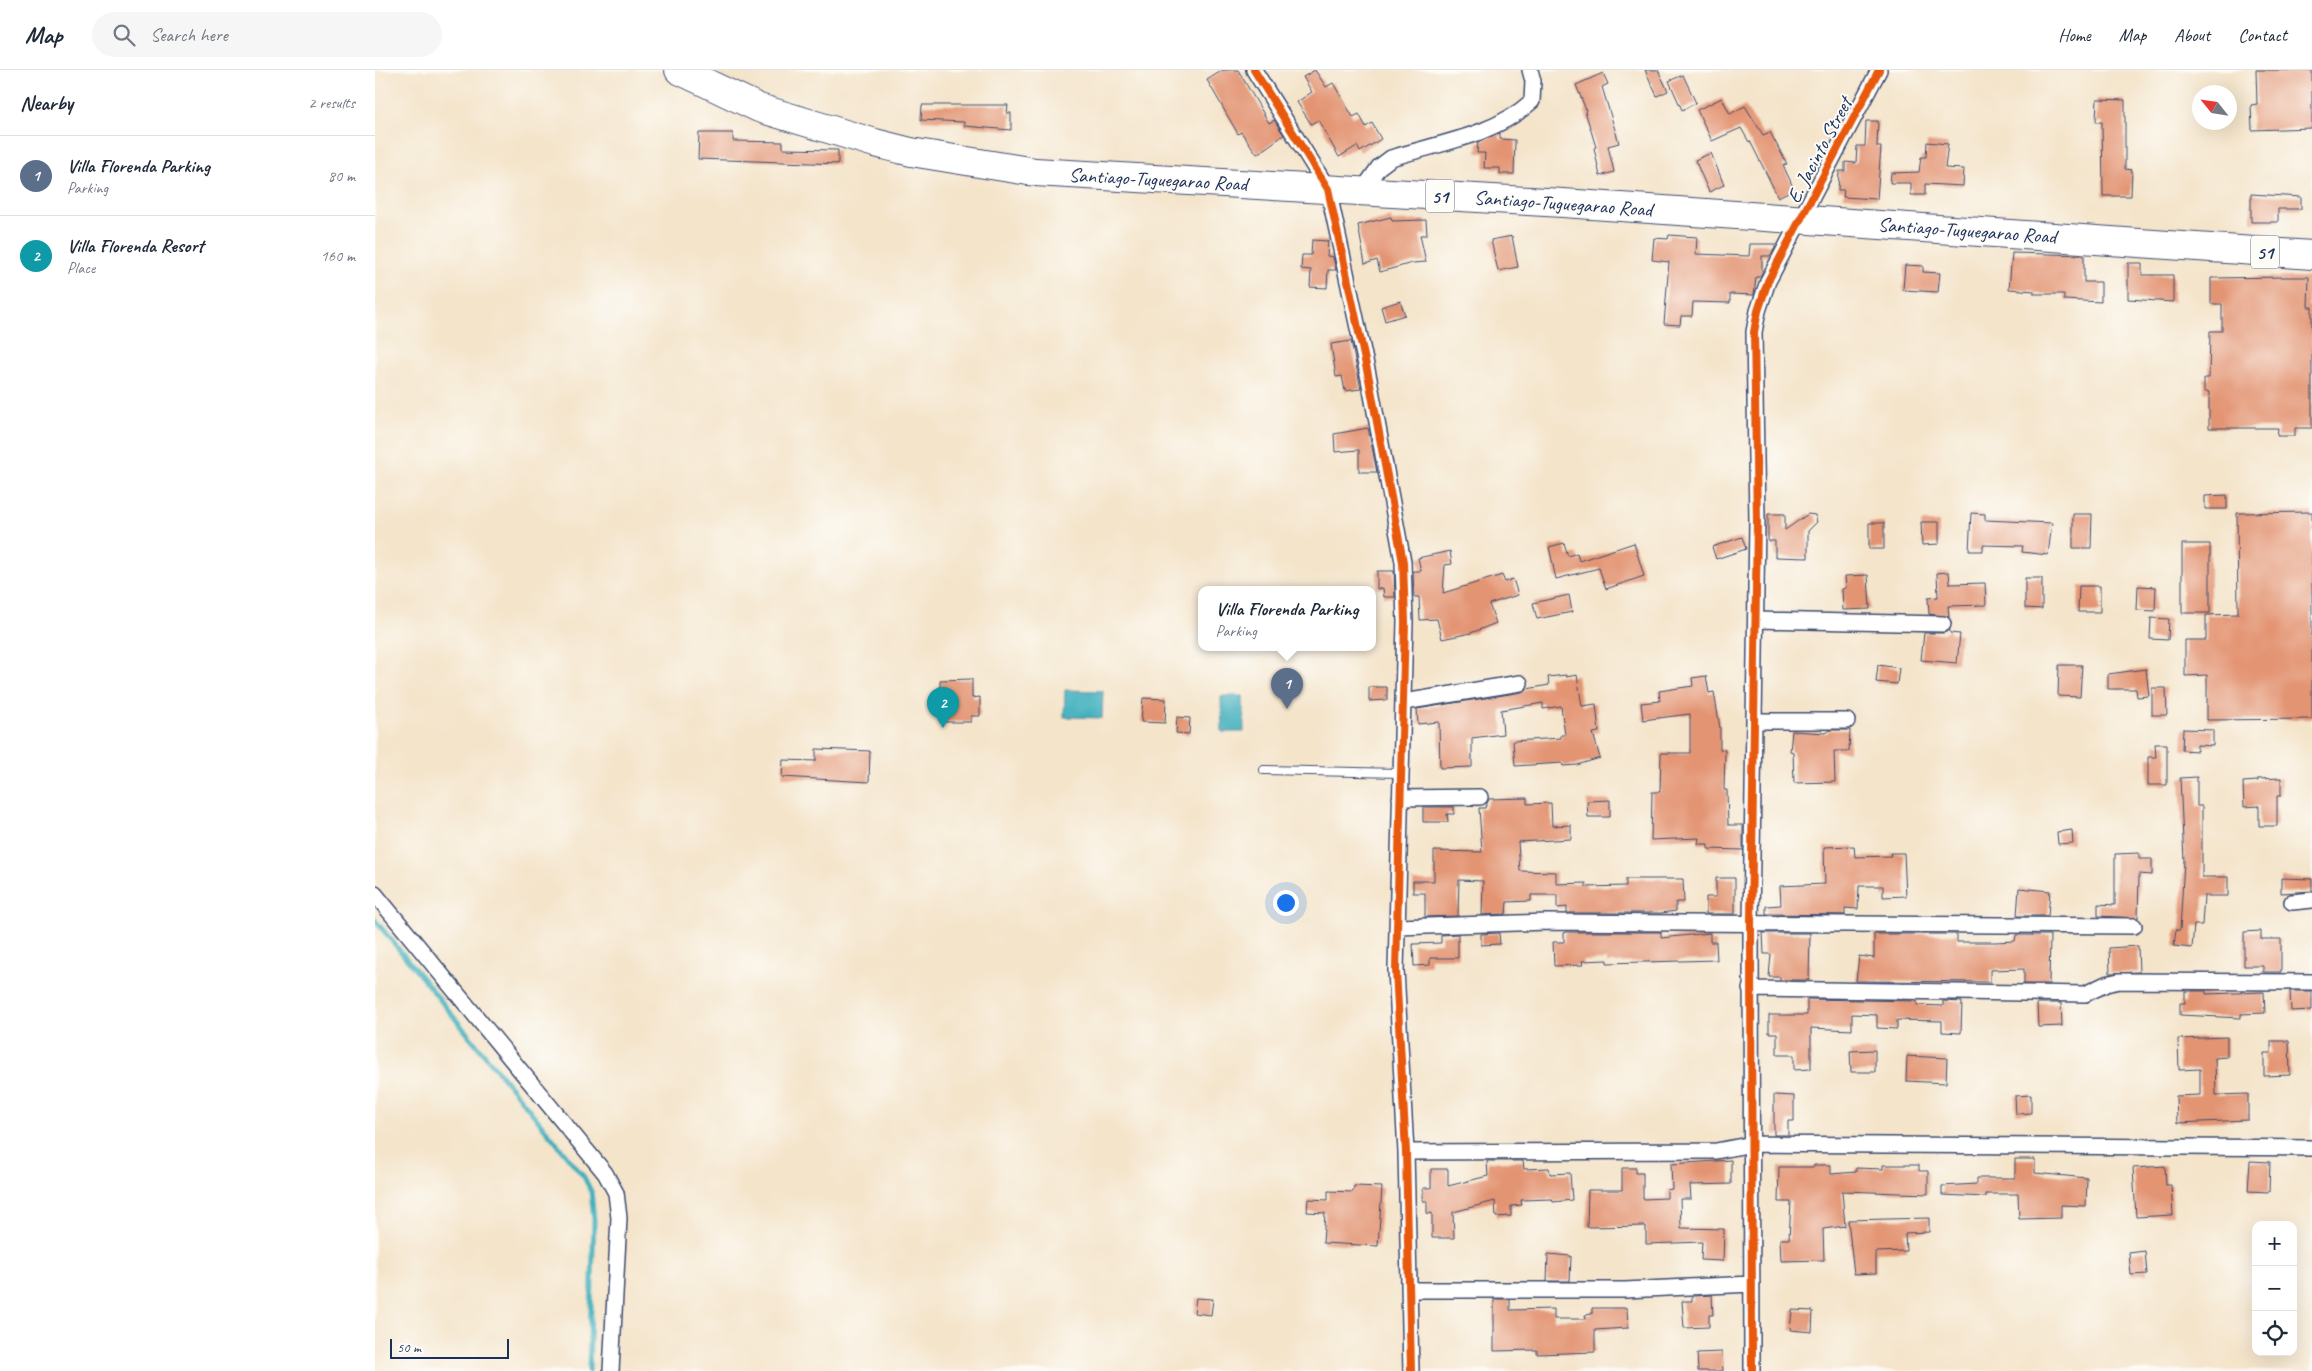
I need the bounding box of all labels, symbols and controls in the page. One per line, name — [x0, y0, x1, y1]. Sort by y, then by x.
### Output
search box — [92, 12, 442, 57]
text: Map — [25, 20, 62, 50]
icon: search — [110, 21, 138, 49]
text: Search here — [150, 23, 228, 47]
text: Home — [2058, 24, 2091, 46]
text: Map — [2119, 24, 2146, 46]
text: About — [2174, 24, 2210, 46]
text: Contact — [2238, 24, 2287, 46]
north arrow — [2192, 85, 2237, 130]
text: Nearby — [20, 90, 73, 116]
street label: E. Jacinto Street — [1781, 90, 1859, 207]
text: 2 results — [308, 93, 355, 113]
text: Villa Florenda Parking — [67, 154, 210, 178]
street label: Santiago-Tuguegarao Road — [1068, 162, 1251, 197]
text: 1 — [32, 166, 40, 186]
text: 80 m — [328, 166, 355, 186]
text: Parking — [67, 178, 108, 198]
road number: 51 — [1426, 180, 1454, 212]
street label: Santiago-Tuguegarao Road — [1473, 185, 1656, 222]
street label: Santiago-Tuguegarao Road — [1877, 212, 2060, 249]
text: Villa Florenda Resort — [67, 234, 204, 258]
road number: 51 — [2251, 236, 2279, 268]
text: 2 — [32, 246, 40, 266]
text: 160 m — [321, 246, 355, 266]
text: Place — [67, 258, 95, 278]
popup — [1198, 586, 1376, 651]
text: Villa Florenda Parking — [1216, 597, 1358, 621]
text: Parking — [1216, 621, 1257, 641]
pin: 1 — [1271, 668, 1303, 709]
pin: 2 — [927, 687, 959, 728]
your location — [1273, 890, 1299, 916]
map controls — [2252, 1221, 2297, 1356]
button: + — [2252, 1221, 2297, 1266]
button: − — [2252, 1266, 2297, 1311]
button: locate — [2252, 1311, 2297, 1356]
scale bar — [390, 1336, 509, 1359]
text: 50 m — [397, 1339, 421, 1356]

